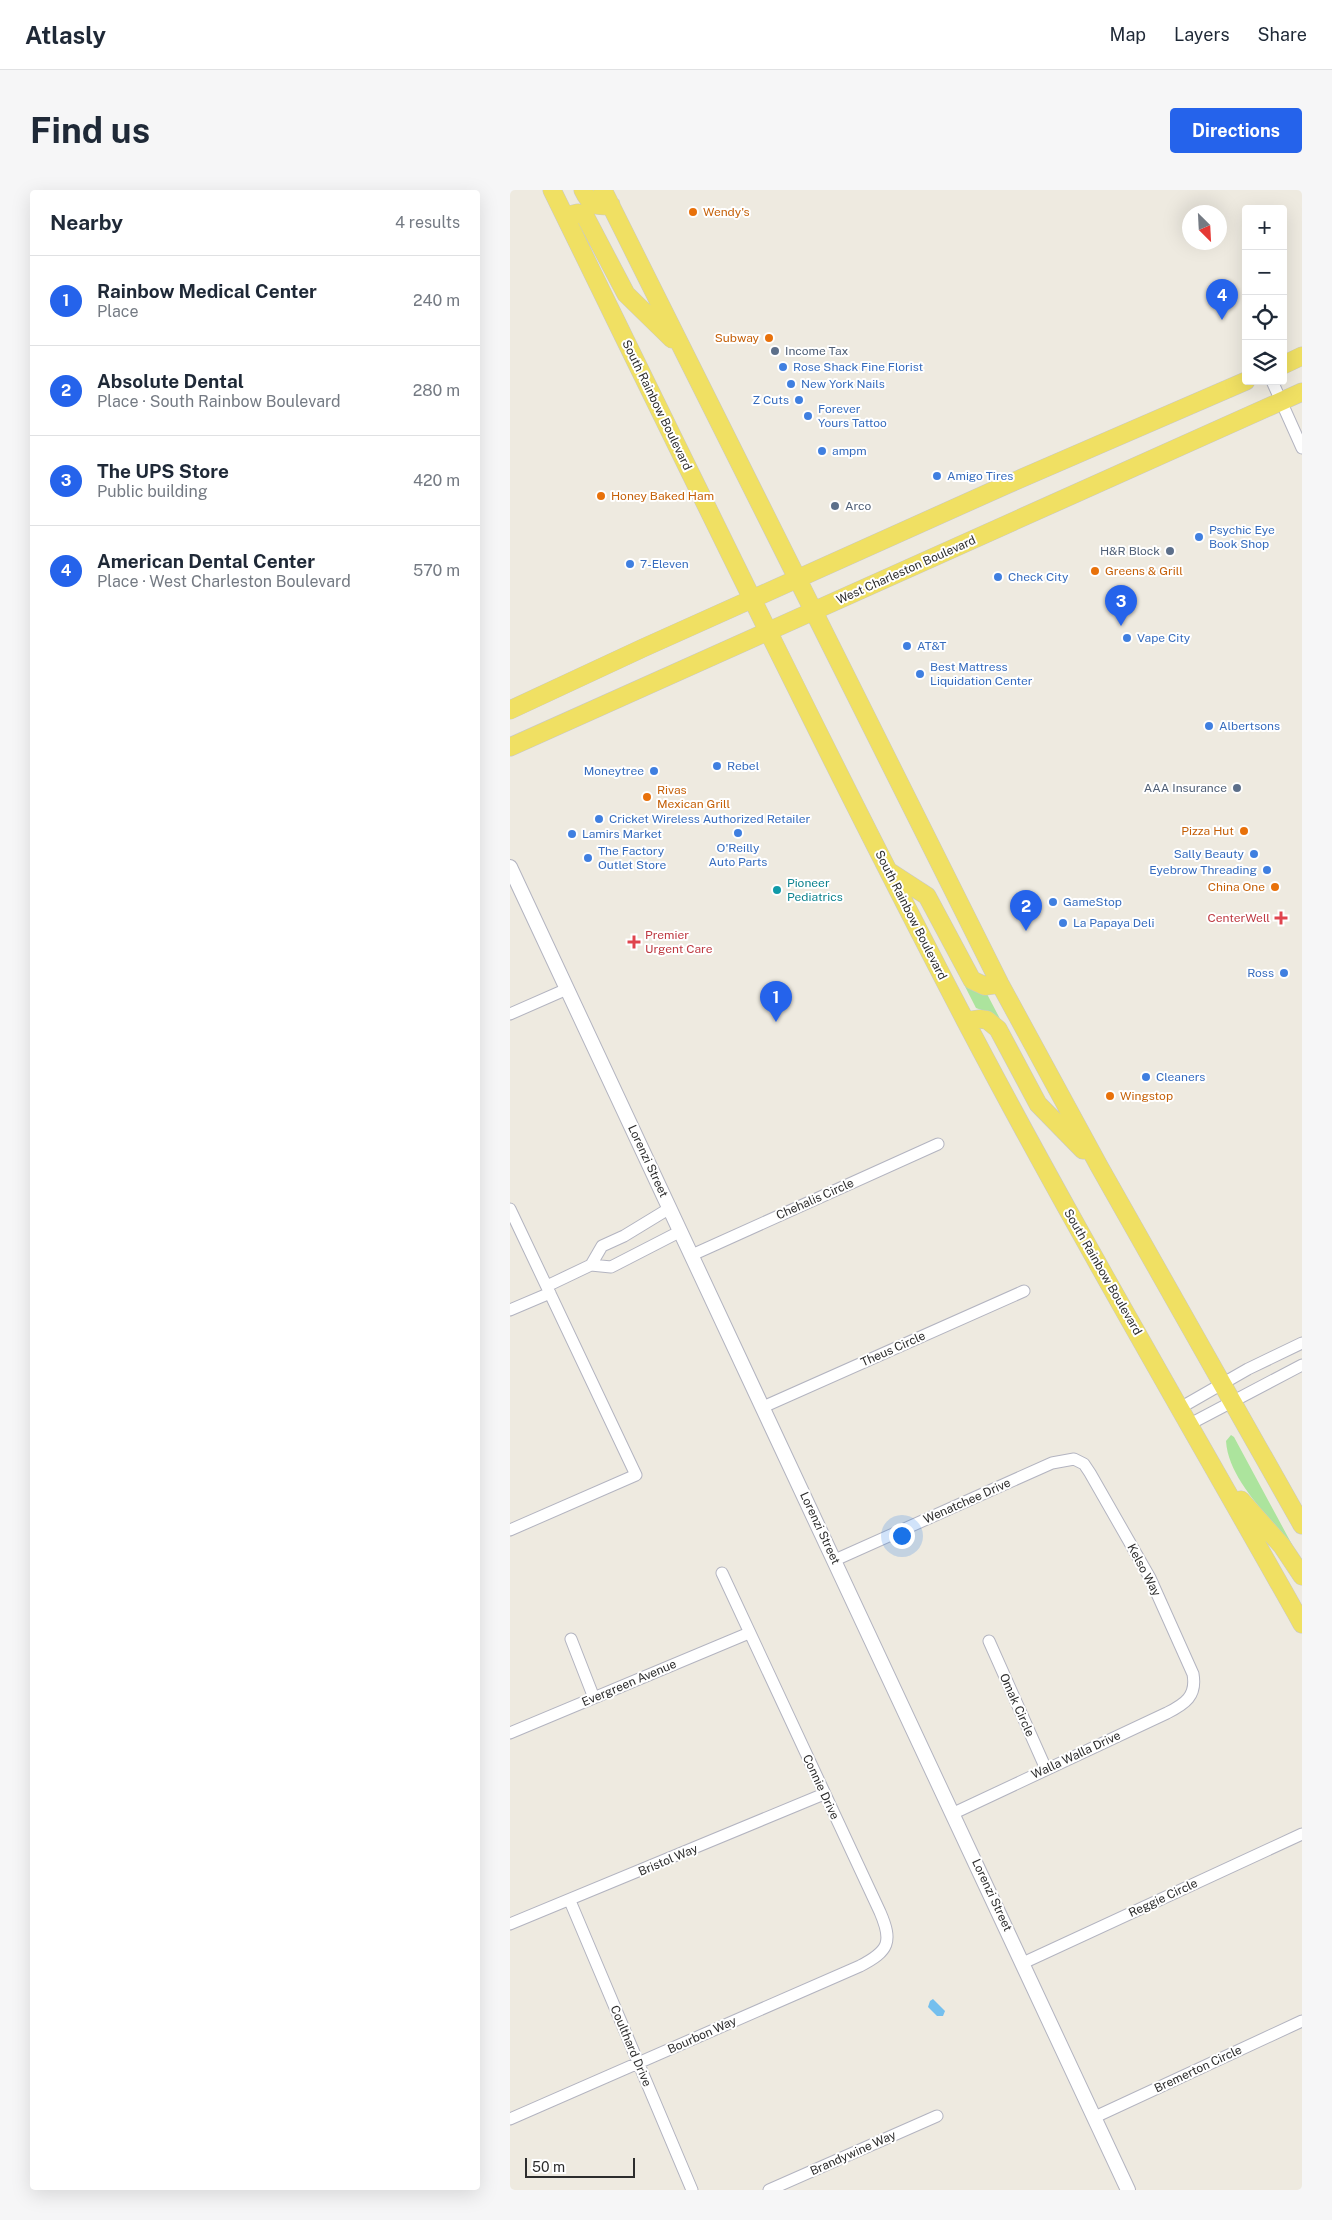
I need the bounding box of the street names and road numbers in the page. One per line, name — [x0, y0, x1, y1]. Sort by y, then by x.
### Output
street label: South Rainbow Boulevard — [619, 338, 695, 472]
street label: West Charleston Boulevard — [834, 533, 978, 607]
street label: South Rainbow Boulevard — [872, 848, 950, 982]
street label: Lorenzi Street — [625, 1122, 671, 1200]
street label: Chehalis Circle — [774, 1176, 856, 1222]
street label: South Rainbow Boulevard — [1061, 1206, 1145, 1338]
street label: Theus Circle — [859, 1328, 928, 1369]
street label: Wenatchee Drive — [921, 1475, 1013, 1527]
street label: Lorenzi Street — [797, 1489, 843, 1567]
street label: Kelso Way — [1124, 1541, 1164, 1599]
street label: Evergreen Avenue — [580, 1657, 678, 1709]
street label: Omak Circle — [997, 1671, 1037, 1739]
street label: Walla Walla Drive — [1029, 1728, 1123, 1782]
street label: Connie Drive — [800, 1752, 842, 1822]
street label: Bristol Way — [636, 1841, 700, 1879]
street label: Lorenzi Street — [969, 1856, 1015, 1934]
street label: Reggie Circle — [1126, 1876, 1200, 1920]
street label: Coulthard Drive — [608, 2003, 654, 2089]
street label: Bourbon Way — [665, 2013, 739, 2056]
street label: Bremerton Circle — [1152, 2043, 1244, 2095]
street label: Brandywine Way — [808, 2128, 899, 2178]

